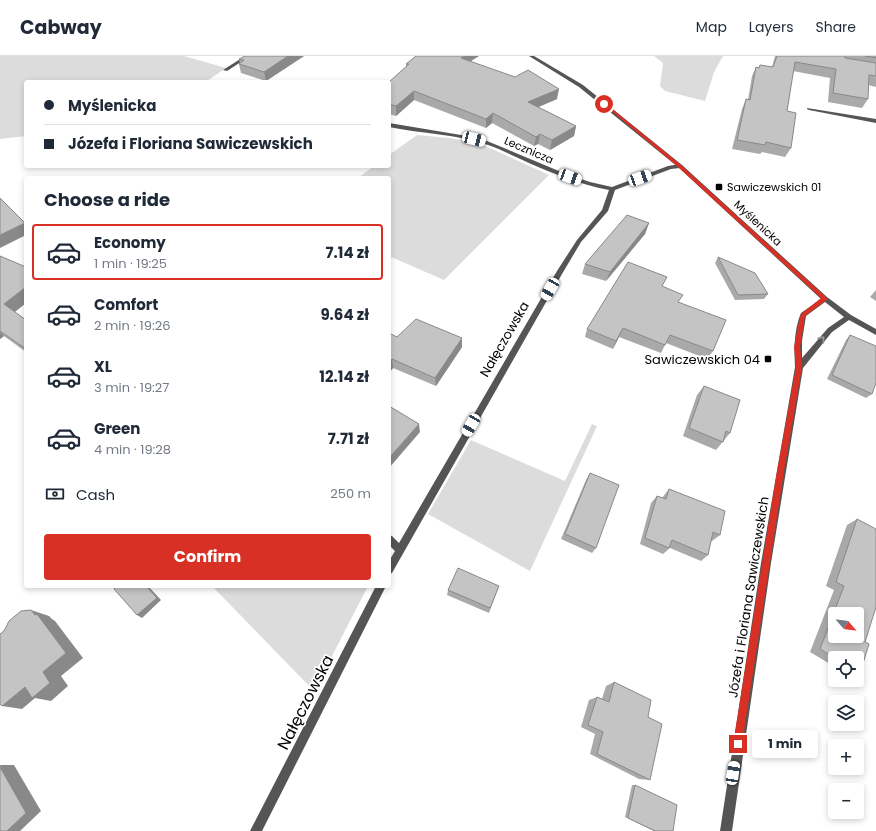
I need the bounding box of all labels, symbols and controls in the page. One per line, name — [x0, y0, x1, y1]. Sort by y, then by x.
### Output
text: Cabway — [20, 14, 102, 41]
text: Map — [696, 17, 727, 37]
text: Layers — [749, 17, 793, 37]
text: Share — [815, 17, 856, 37]
text: Myślenicka — [68, 95, 156, 116]
route start — [595, 95, 613, 113]
car — [461, 130, 487, 148]
street label: Lecznicza — [502, 132, 556, 168]
text: Józefa i Floriana Sawiczewskich — [68, 133, 313, 154]
car — [557, 167, 583, 187]
car — [627, 168, 653, 188]
place label: Sawiczewskich 01 — [727, 179, 821, 195]
marker: Sawiczewskich 01 — [714, 182, 724, 192]
text: Choose a ride — [44, 187, 170, 212]
street label: Myślenicka — [730, 197, 786, 249]
text: Economy — [94, 232, 166, 253]
icon: car — [46, 234, 82, 270]
text: 7.14 zł — [326, 242, 369, 263]
text: 1 min · 19:25 — [94, 254, 167, 273]
car — [539, 276, 561, 302]
text: Comfort — [94, 294, 158, 315]
icon: car — [46, 296, 82, 332]
street label: Nałęczowska — [475, 298, 534, 381]
text: 9.64 zł — [320, 304, 369, 325]
text: 2 min · 19:26 — [94, 316, 170, 335]
one-way arrow — [817, 337, 824, 344]
place label: Sawiczewskich 04 — [644, 350, 760, 369]
marker: Sawiczewskich 04 — [763, 354, 773, 364]
text: XL — [94, 356, 112, 377]
icon: car — [46, 358, 82, 394]
text: 12.14 zł — [319, 366, 369, 387]
text: 3 min · 19:27 — [94, 378, 169, 397]
car — [460, 412, 482, 438]
text: Green — [94, 418, 140, 439]
icon: car — [46, 420, 82, 456]
text: 7.71 zł — [328, 428, 369, 449]
text: 4 min · 19:28 — [94, 440, 171, 459]
icon: cash — [44, 483, 66, 505]
text: Cash — [76, 484, 115, 505]
text: 250 m — [330, 484, 371, 503]
street label: Józefa i Floriana Sawiczewskich — [723, 495, 774, 699]
button: Confirm — [44, 534, 371, 580]
north arrow — [828, 607, 864, 643]
map controls — [828, 607, 864, 819]
street label: Nałęczowska — [272, 651, 339, 754]
button: locate — [828, 651, 864, 687]
button: layers — [828, 695, 864, 731]
callout: 1 min — [752, 730, 818, 758]
text: 1 min — [768, 734, 802, 753]
route end — [729, 735, 747, 753]
button: + — [828, 739, 864, 775]
car — [725, 760, 741, 786]
button: − — [828, 783, 864, 819]

